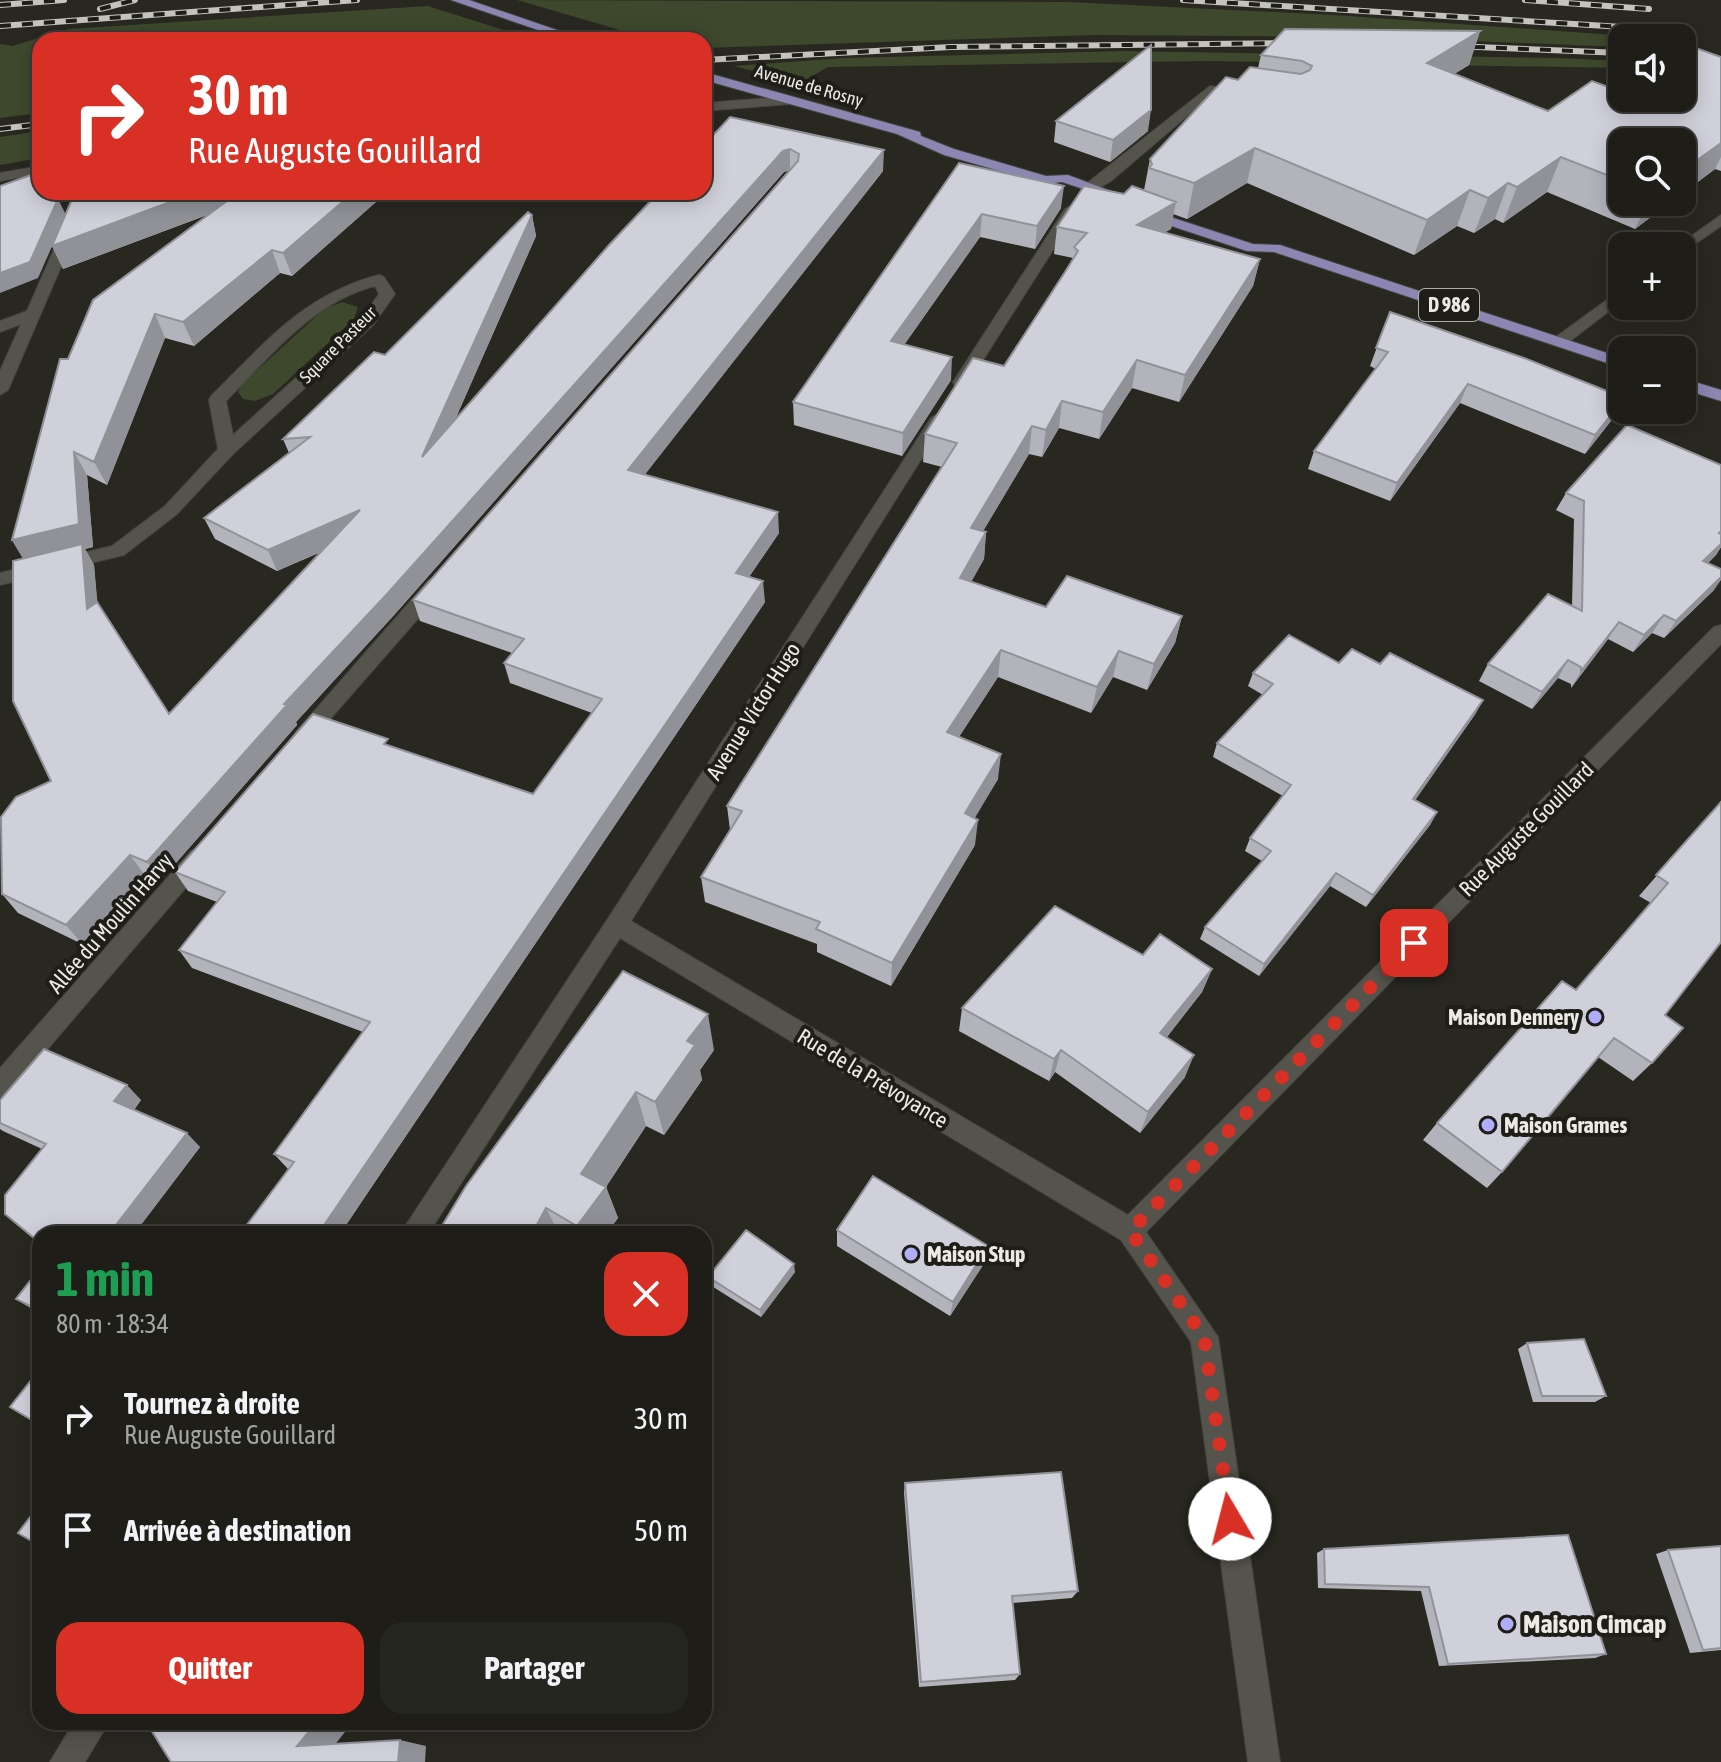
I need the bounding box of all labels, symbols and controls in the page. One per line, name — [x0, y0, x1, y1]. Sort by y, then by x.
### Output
map controls — [1608, 24, 1696, 424]
button: sound — [1608, 24, 1696, 112]
street label: Avenue de Rosny — [753, 60, 866, 111]
text: 30 m — [188, 63, 289, 127]
icon: right — [56, 64, 160, 168]
button: search — [1608, 128, 1696, 216]
text: Rue Auguste Gouillard — [188, 129, 482, 171]
button: + — [1608, 232, 1696, 320]
road number: D 986 — [1419, 289, 1479, 321]
street label: Square Pasteur — [295, 302, 381, 387]
button: − — [1608, 336, 1696, 424]
street label: Avenue Victor Hugo — [700, 638, 806, 784]
street label: Rue Auguste Gouillard — [1453, 756, 1599, 902]
street label: Allée du Moulin Harvy — [42, 848, 178, 998]
pin — [1380, 909, 1448, 977]
icon: arrive — [1392, 921, 1436, 965]
place label: Maison Dennery — [1448, 1004, 1579, 1030]
marker: Maison Dennery — [1586, 1008, 1604, 1026]
street label: Rue de la Prévoyance — [793, 1023, 953, 1133]
place label: Maison Grames — [1504, 1112, 1628, 1138]
marker: Maison Grames — [1479, 1116, 1497, 1134]
place label: Maison Stup — [927, 1241, 1025, 1267]
marker: Maison Stup — [902, 1245, 920, 1263]
text: 1 min — [56, 1251, 154, 1306]
button: close — [604, 1252, 688, 1336]
text: 80 m · 18:34 — [56, 1309, 169, 1339]
text: Tournez à droite — [124, 1386, 300, 1420]
icon: right — [56, 1396, 100, 1440]
text: 30 m — [634, 1401, 688, 1435]
text: Rue Auguste Gouillard — [124, 1420, 336, 1450]
position arrow — [1188, 1477, 1272, 1561]
icon: arrive — [56, 1508, 100, 1552]
text: Arrivée à destination — [124, 1513, 351, 1547]
text: 50 m — [634, 1513, 688, 1547]
place label: Maison Cimcap — [1523, 1609, 1667, 1639]
marker: Maison Cimcap — [1498, 1615, 1516, 1633]
button: Quitter — [56, 1622, 364, 1714]
button: Partager — [380, 1622, 688, 1714]

